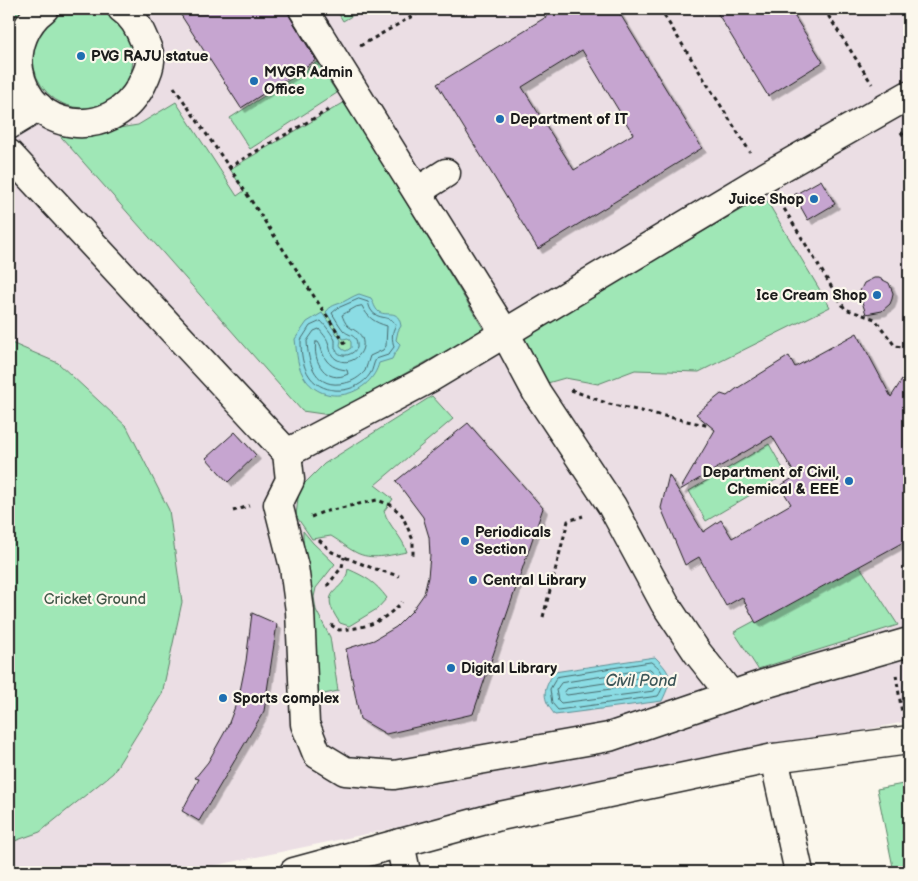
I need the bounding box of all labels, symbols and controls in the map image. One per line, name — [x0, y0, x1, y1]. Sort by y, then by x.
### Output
place label: PVG RAJU statue — [91, 47, 209, 66]
marker: PVG RAJU statue — [75, 50, 87, 62]
place label: MVGR Admin Office — [264, 63, 353, 99]
marker: MVGR Admin Office — [248, 75, 260, 87]
place label: Department of IT — [510, 110, 629, 129]
marker: Department of IT — [494, 113, 506, 125]
place label: Juice Shop — [729, 190, 804, 209]
marker: Juice Shop — [808, 193, 820, 205]
place label: Ice Cream Shop — [756, 286, 867, 305]
marker: Ice Cream Shop — [871, 289, 883, 301]
place label: Department of Civil, Chemical & EEE — [702, 463, 839, 499]
marker: Department of Civil, Chemical & EEE — [843, 475, 855, 487]
place label: Periodicals Section — [475, 523, 551, 559]
marker: Periodicals Section — [459, 535, 471, 547]
place label: Central Library — [483, 571, 586, 590]
marker: Central Library — [467, 574, 479, 586]
park label: Cricket Ground — [44, 590, 146, 609]
place label: Digital Library — [461, 659, 557, 678]
marker: Digital Library — [445, 662, 457, 674]
water label: Civil Pond — [605, 672, 677, 691]
place label: Sports complex — [233, 689, 339, 708]
marker: Sports complex — [217, 692, 229, 704]

